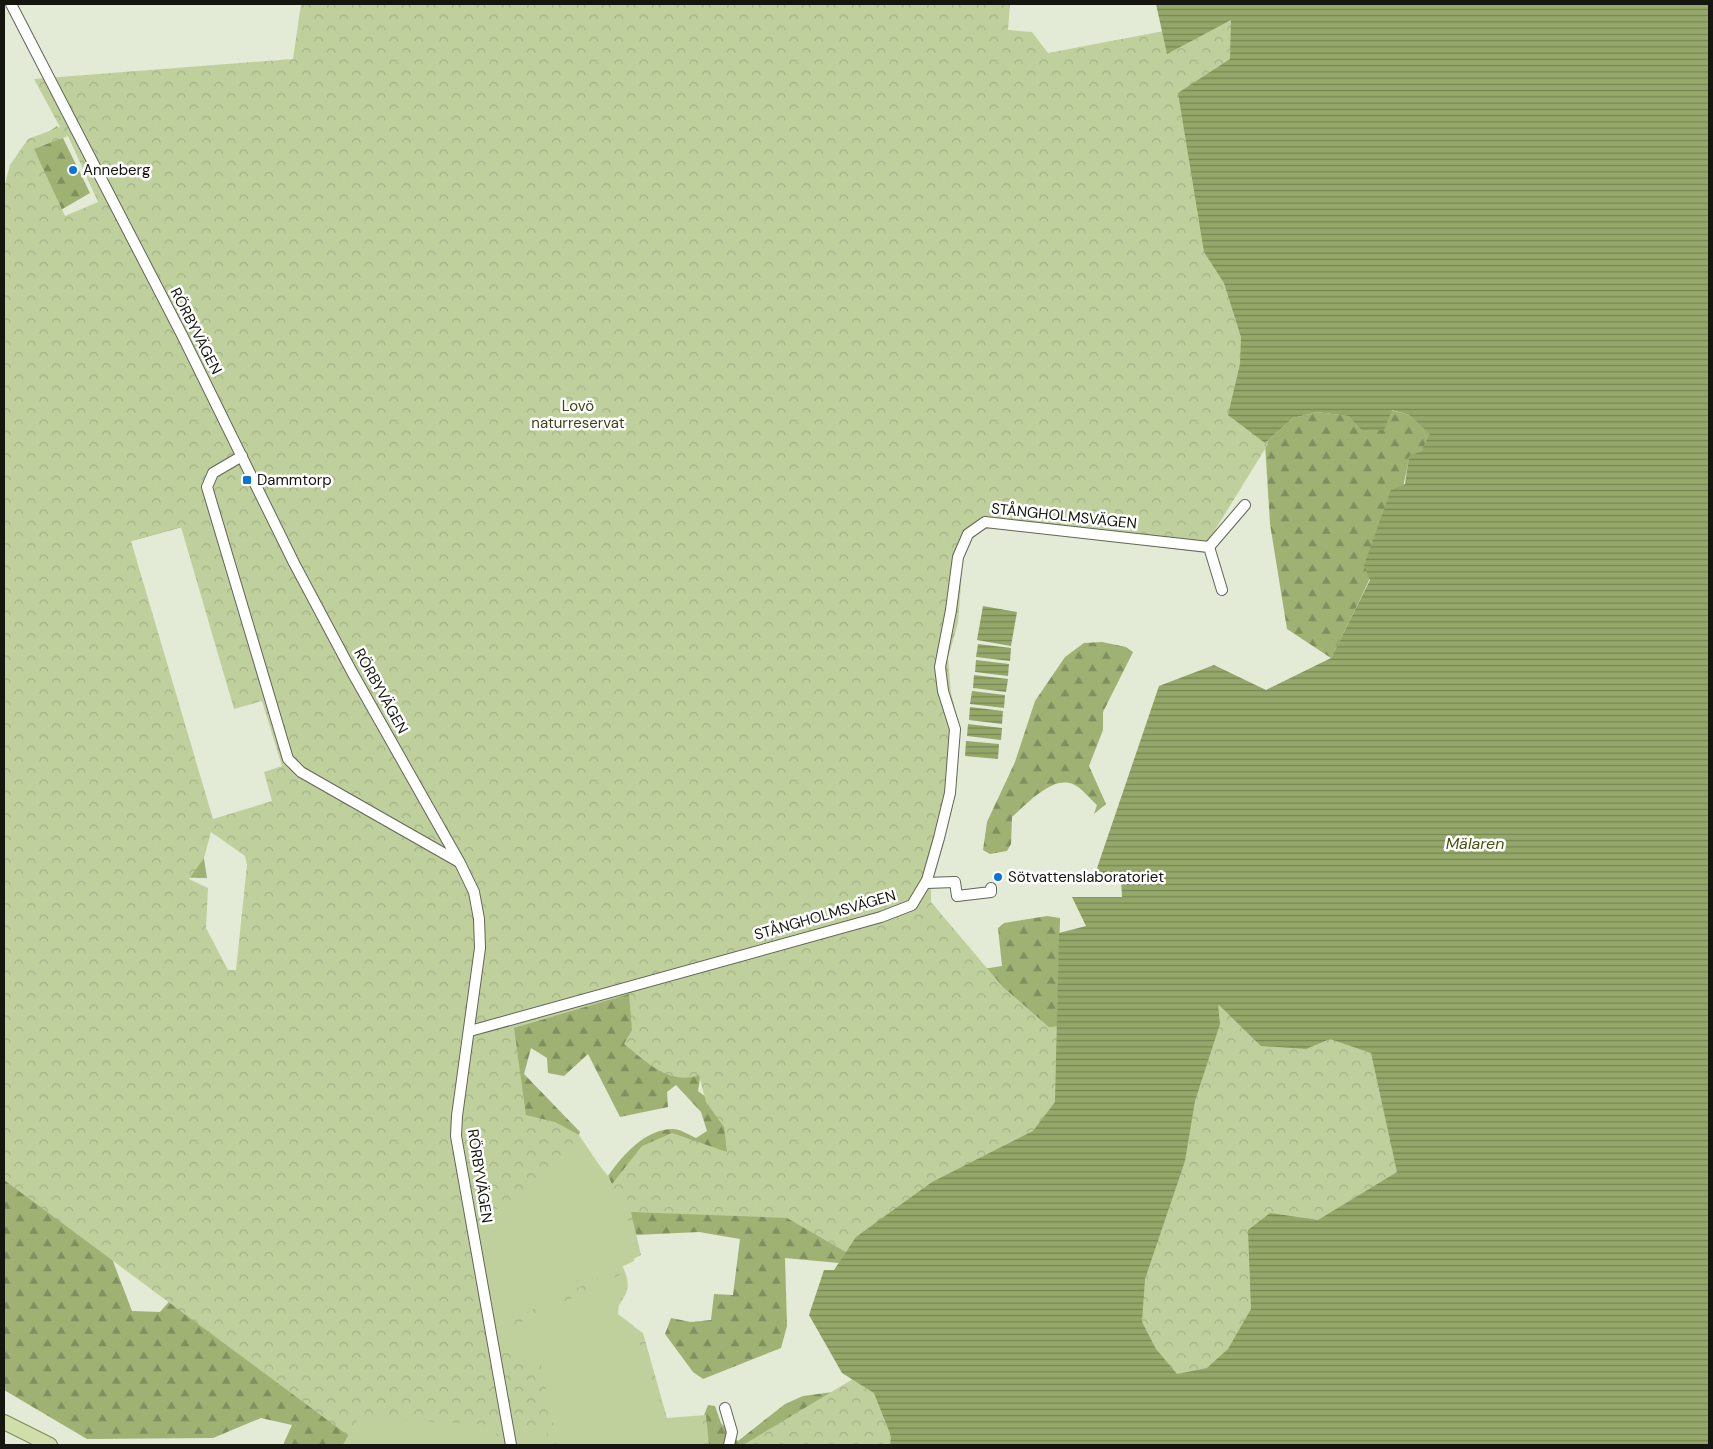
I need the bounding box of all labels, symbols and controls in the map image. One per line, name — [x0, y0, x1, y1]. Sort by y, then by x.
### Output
place label: Anneberg — [83, 160, 150, 180]
marker: Anneberg — [67, 164, 79, 176]
street label: RÖRBYVÄGEN — [166, 284, 226, 378]
park label: Lovö naturreservat — [531, 396, 625, 433]
place label: Dammtorp — [257, 470, 332, 490]
marker: Dammtorp — [241, 474, 253, 486]
street label: STÅNGHOLMSVÄGEN — [990, 498, 1138, 534]
street label: RÖRBYVÄGEN — [349, 645, 413, 737]
water label: Mälaren — [1446, 833, 1504, 854]
place label: Sötvattenslaboratoriet — [1008, 867, 1164, 887]
marker: Sötvattenslaboratoriet — [992, 871, 1004, 883]
street label: STÅNGHOLMSVÄGEN — [752, 885, 898, 945]
street label: RÖRBYVÄGEN — [463, 1128, 497, 1224]

